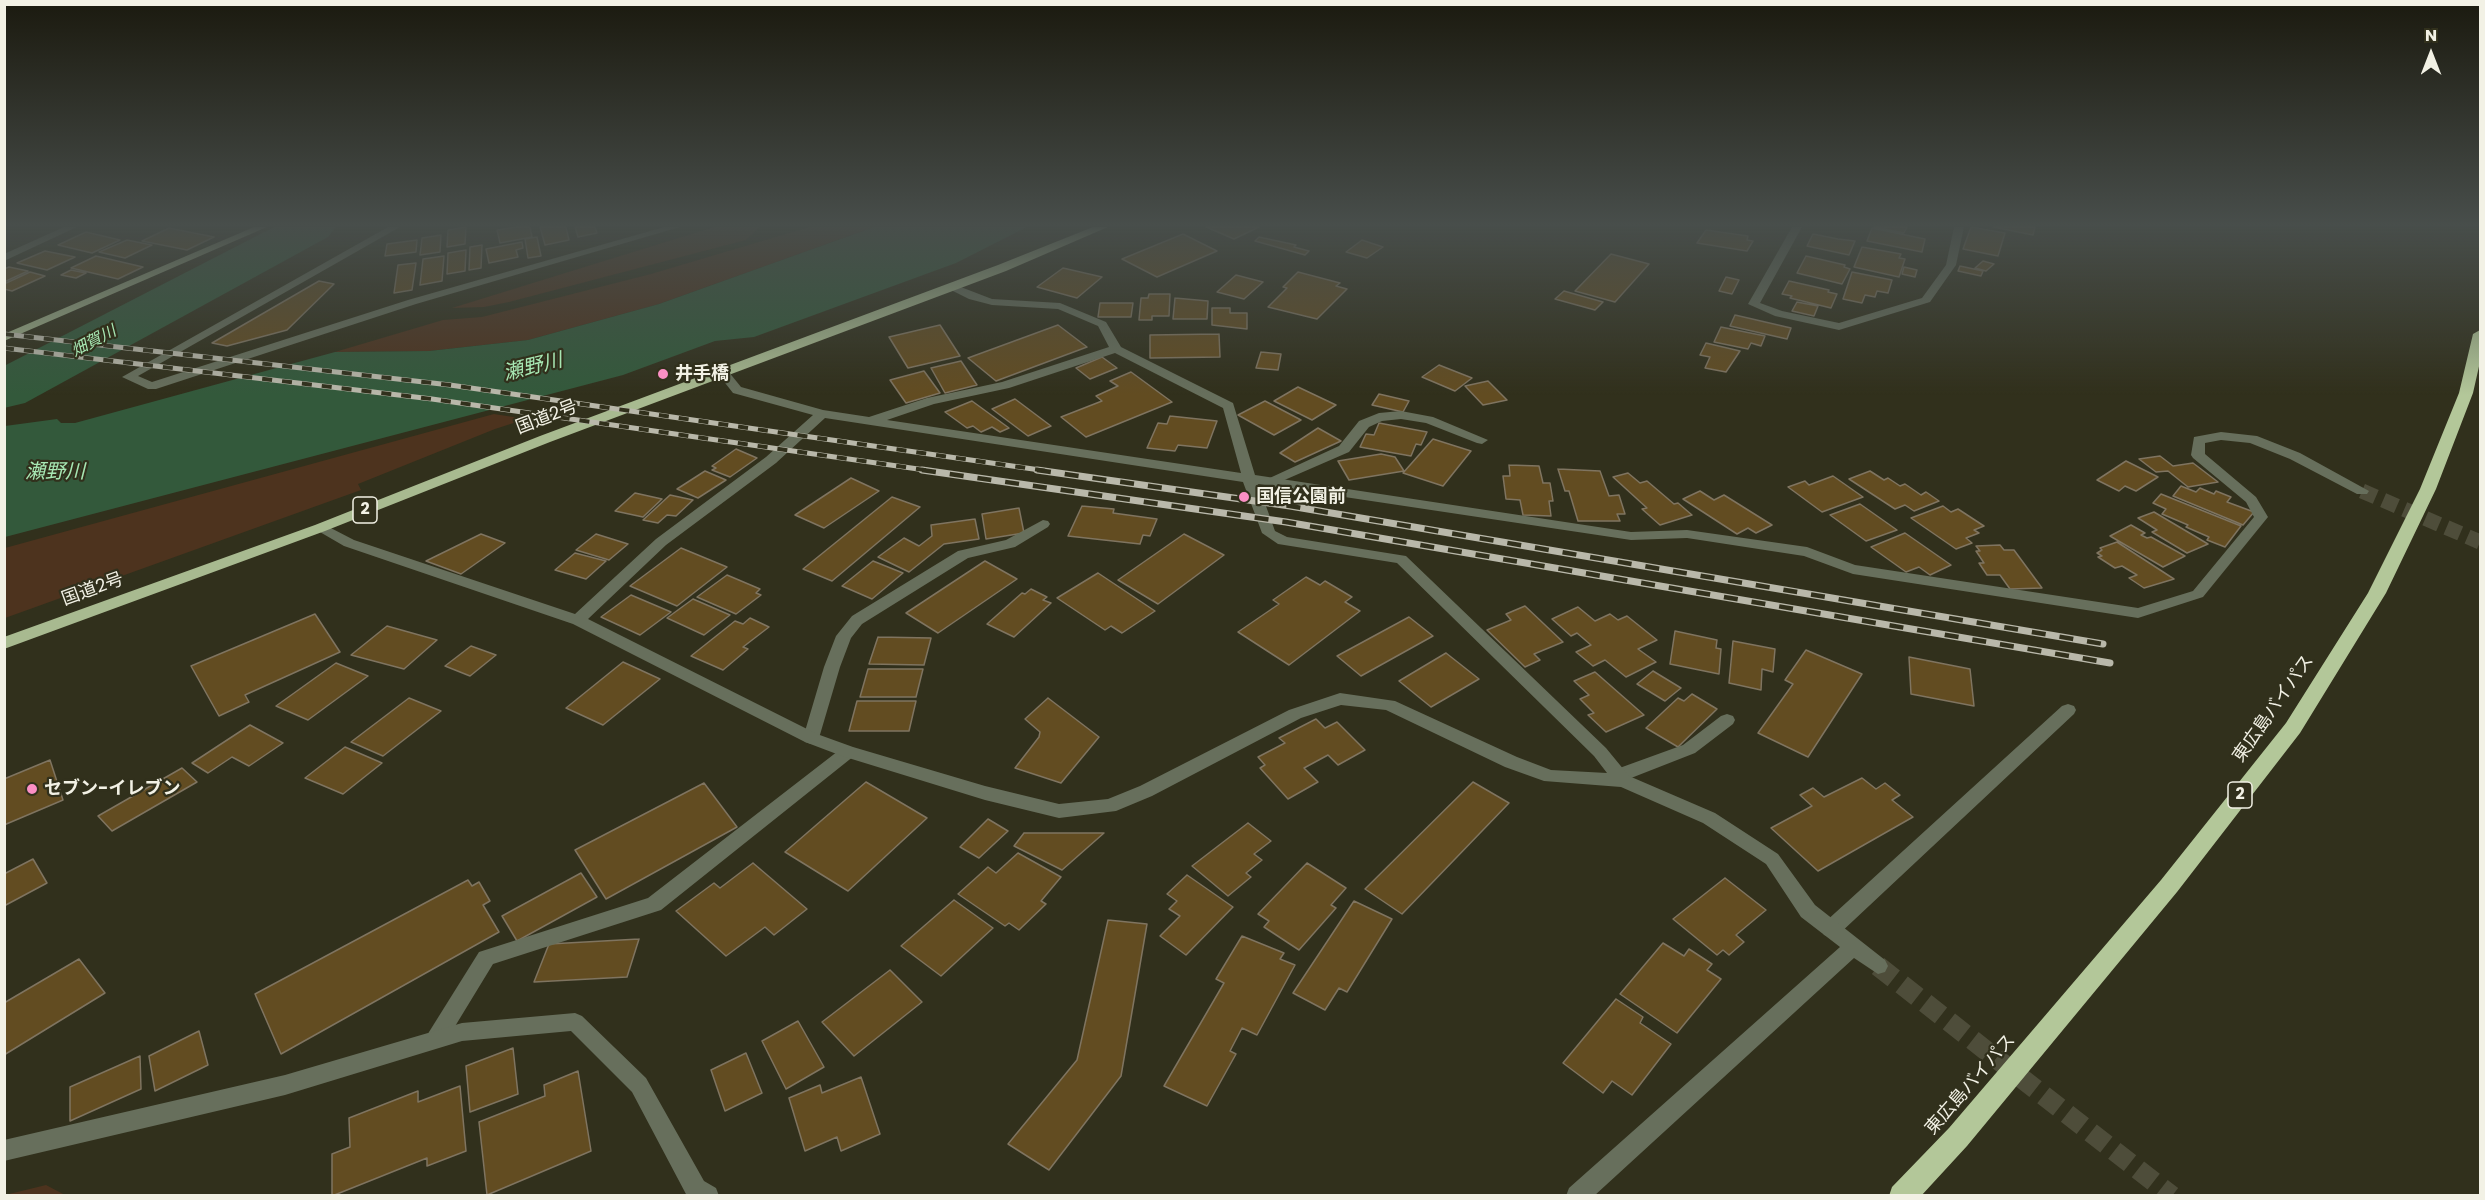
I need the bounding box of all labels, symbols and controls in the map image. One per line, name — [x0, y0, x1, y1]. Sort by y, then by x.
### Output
north arrow — [2401, 24, 2461, 84]
text: N — [2425, 24, 2437, 47]
water label: 畑賀川 — [68, 322, 120, 362]
water label: 瀬野川 — [501, 349, 565, 387]
place label: 井手橋 — [675, 363, 729, 385]
marker: 井手橋 — [656, 367, 670, 381]
street label: 国道2号 — [513, 396, 581, 440]
water label: 瀬野川 — [25, 461, 85, 485]
place label: 国信公園前 — [1256, 486, 1346, 508]
marker: 国信公園前 — [1237, 490, 1251, 504]
road number: 2 — [353, 497, 377, 523]
street label: 国道2号 — [59, 569, 127, 611]
street label: 東広島バイパス — [2229, 651, 2319, 767]
place label: セブン-イレブン — [44, 778, 180, 800]
marker: セブン-イレブン — [25, 782, 39, 796]
road number: 2 — [2228, 782, 2252, 808]
street label: 東広島バイパス — [1922, 1030, 2020, 1140]

